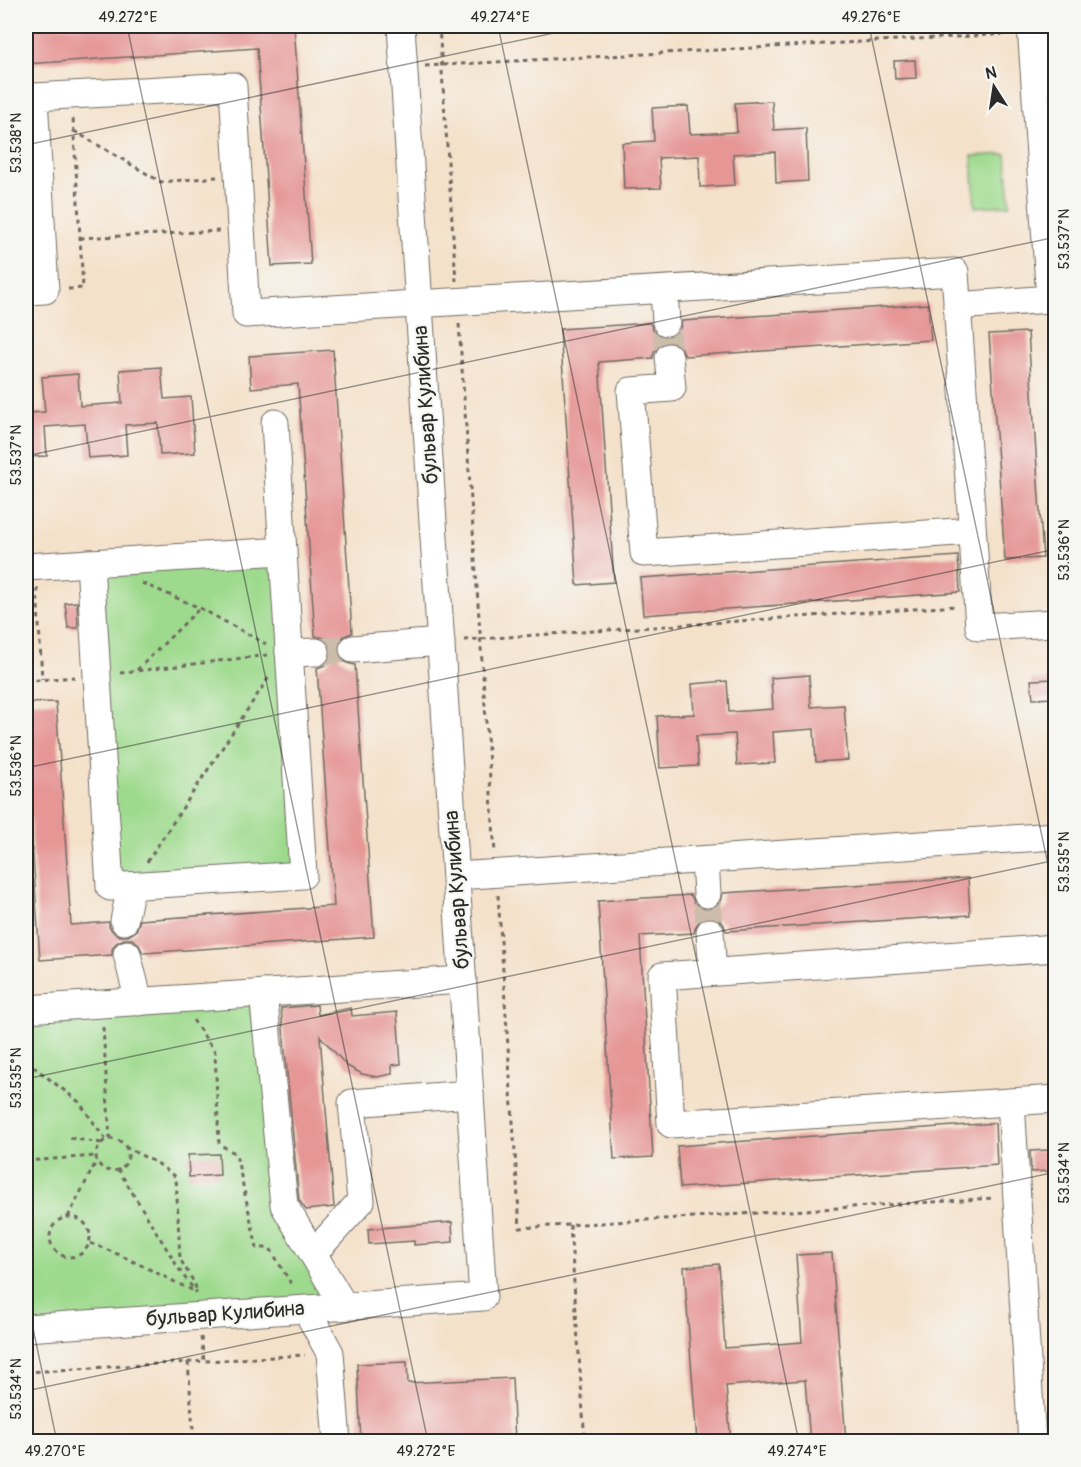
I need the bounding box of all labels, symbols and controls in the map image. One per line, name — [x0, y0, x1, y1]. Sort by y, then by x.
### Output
text: 49.272°E — [99, 8, 158, 27]
text: 49.274°E — [470, 8, 530, 27]
text: 49.276°E — [841, 8, 901, 27]
north arrow — [964, 57, 1024, 117]
text: N — [984, 62, 999, 84]
text: 53.538°N — [7, 113, 26, 173]
text: 53.537°N — [1055, 209, 1074, 269]
street label: бульвар Кулибина — [407, 325, 445, 485]
text: 53.537°N — [7, 425, 26, 485]
text: 53.536°N — [1055, 519, 1074, 581]
text: 53.536°N — [7, 735, 26, 797]
street label: бульвар Кулибина — [438, 810, 476, 970]
text: 53.535°N — [1055, 831, 1074, 893]
text: 53.535°N — [7, 1047, 26, 1109]
text: 53.534°N — [1055, 1142, 1074, 1204]
street label: бульвар Кулибина — [145, 1295, 305, 1333]
text: 53.534°N — [7, 1358, 26, 1420]
text: 49.270°E — [25, 1442, 86, 1461]
text: 49.272°E — [397, 1442, 456, 1461]
text: 49.274°E — [767, 1442, 827, 1461]

